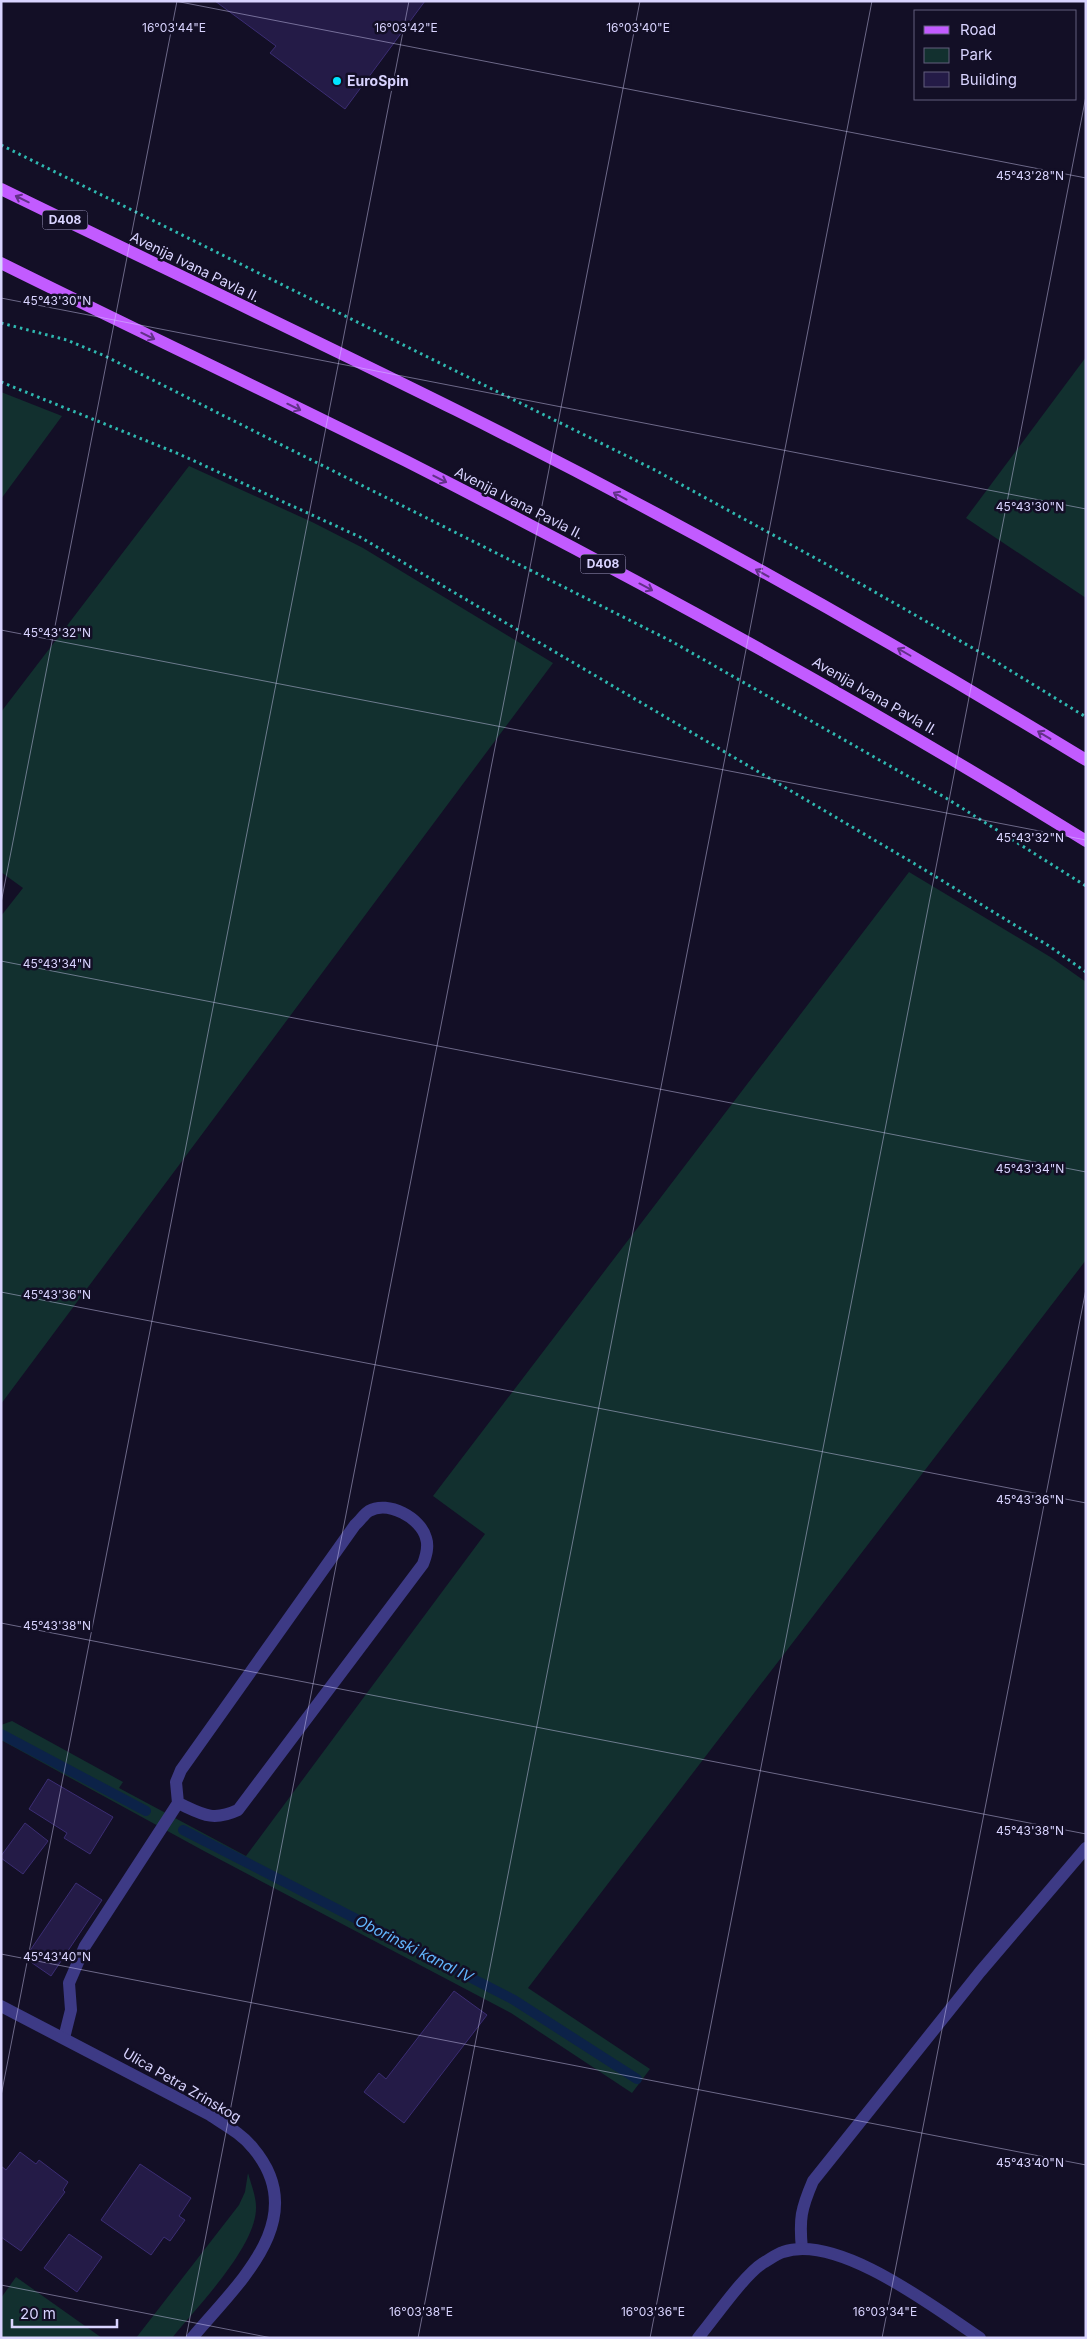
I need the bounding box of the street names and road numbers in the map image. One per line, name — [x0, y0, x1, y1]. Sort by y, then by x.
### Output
road number: D408 — [42, 210, 88, 230]
street label: Avenija Ivana Pavla II. — [128, 228, 263, 305]
street label: Avenija Ivana Pavla II. — [452, 463, 586, 542]
road number: D408 — [580, 554, 626, 574]
street label: Avenija Ivana Pavla II. — [809, 653, 941, 738]
street label: Ulica Petra Zrinskog — [120, 2044, 244, 2125]

